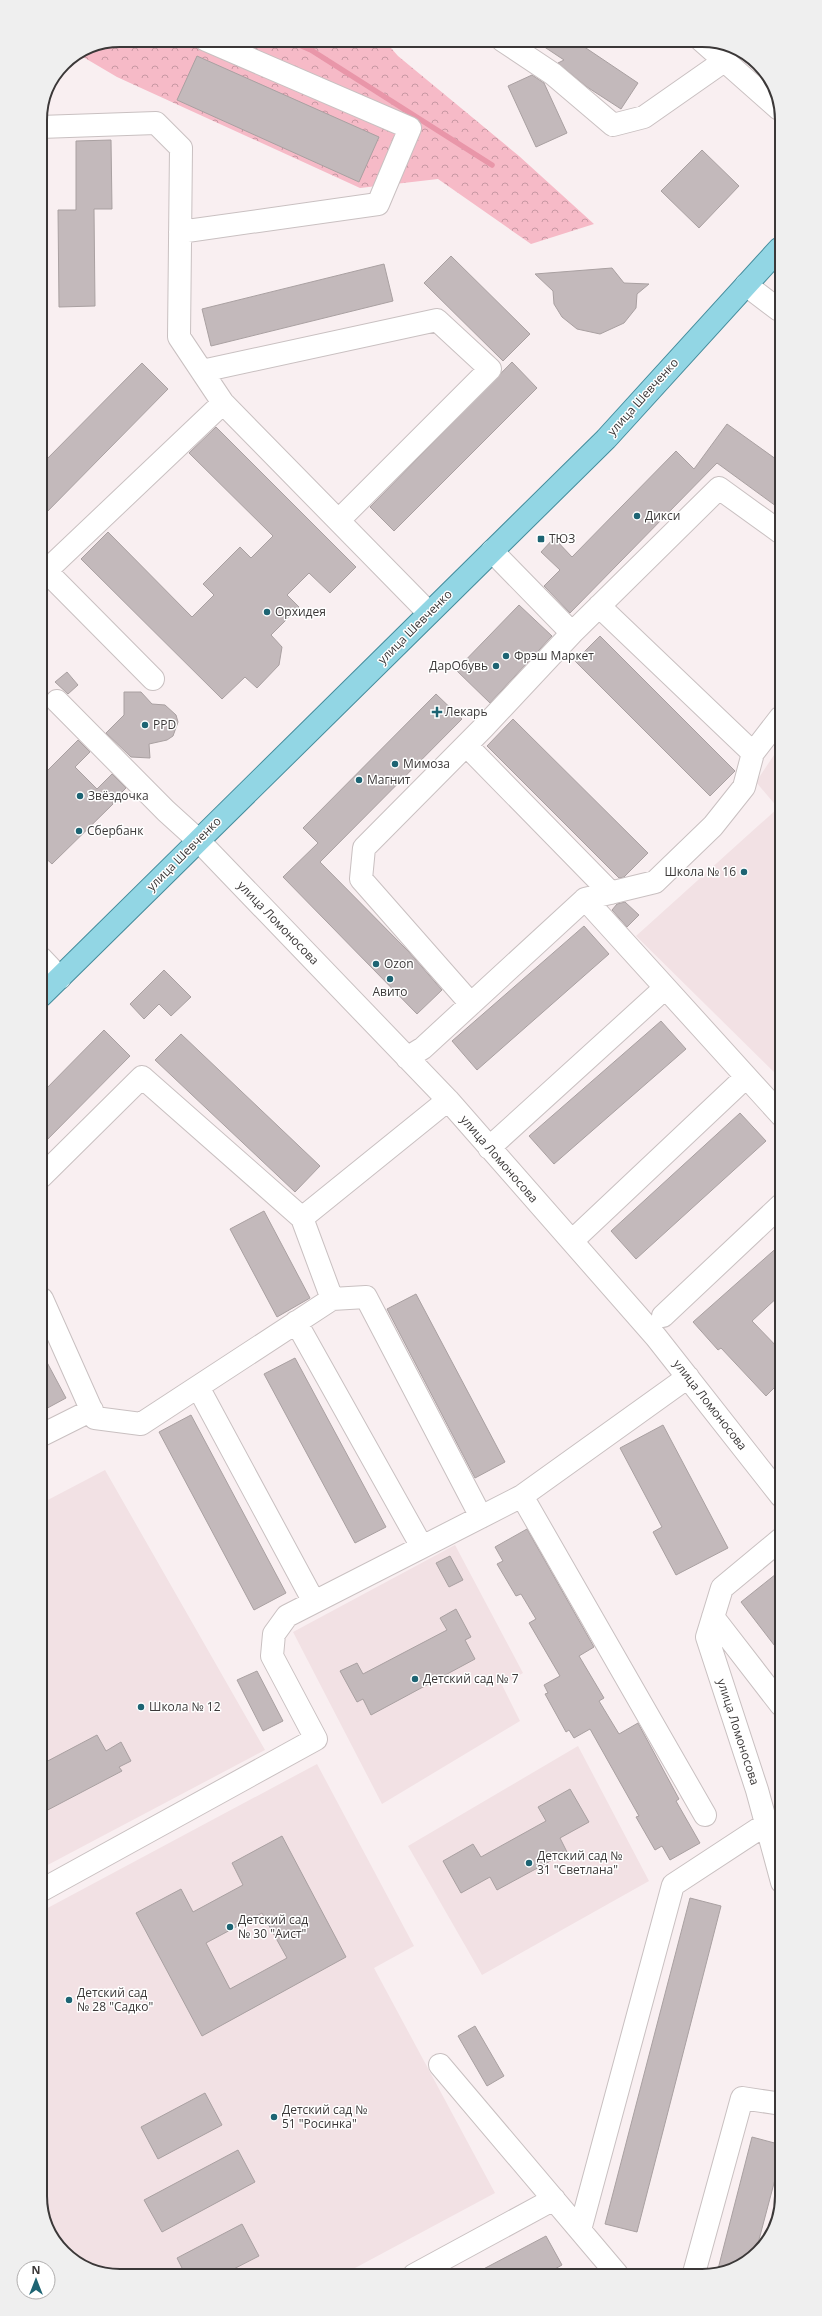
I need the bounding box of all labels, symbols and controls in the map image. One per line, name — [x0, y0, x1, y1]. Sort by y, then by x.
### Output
street label: улица Шевченко — [603, 354, 682, 439]
place label: Дикси — [645, 507, 680, 524]
marker: Дикси — [632, 511, 642, 521]
place label: ТЮЗ — [549, 530, 575, 547]
marker: ТЮЗ — [536, 534, 546, 544]
street label: улица Шевченко — [374, 586, 456, 668]
place label: Орхидея — [275, 603, 326, 620]
marker: Орхидея — [262, 607, 272, 617]
place label: Фрэш Маркет — [514, 647, 594, 664]
marker: Фрэш Маркет — [501, 651, 511, 661]
place label: ДарОбувь — [429, 657, 488, 674]
marker: ДарОбувь — [491, 661, 501, 671]
place label: Лекарь — [445, 703, 487, 720]
marker: Лекарь — [432, 707, 442, 717]
place label: PPD — [153, 716, 176, 733]
marker: PPD — [140, 720, 150, 730]
place label: Мимоза — [403, 755, 450, 772]
marker: Мимоза — [390, 759, 400, 769]
place label: Магнит — [367, 771, 411, 788]
marker: Магнит — [354, 775, 364, 785]
place label: Звёздочка — [88, 787, 149, 804]
marker: Звёздочка — [75, 791, 85, 801]
street label: улица Шевченко — [143, 813, 225, 895]
place label: Сбербанк — [87, 822, 144, 839]
marker: Сбербанк — [74, 826, 84, 836]
place label: Школа № 16 — [664, 863, 736, 880]
marker: Школа № 16 — [739, 867, 749, 877]
street label: улица Ломоносова — [234, 877, 323, 968]
place label: Ozon — [384, 955, 414, 972]
marker: Ozon — [371, 959, 381, 969]
marker: Авито — [385, 974, 395, 984]
place label: Авито — [373, 983, 407, 1000]
street label: улица Ломоносова — [457, 1111, 542, 1206]
street label: улица Ломоносова — [670, 1356, 751, 1454]
place label: Детский сад № 7 — [423, 1670, 519, 1687]
marker: Детский сад № 7 — [410, 1674, 420, 1684]
street label: улица Ломоносова — [713, 1677, 764, 1787]
place label: Школа № 12 — [149, 1698, 221, 1715]
marker: Школа № 12 — [136, 1702, 146, 1712]
place label: Детский сад № 31 "Светлана" — [537, 1847, 623, 1878]
marker: Детский сад № 31 "Светлана" — [524, 1858, 534, 1868]
place label: Детский сад № 30 "Аист" — [238, 1911, 308, 1942]
marker: Детский сад № 30 "Аист" — [225, 1922, 235, 1932]
place label: Детский сад № 28 "Садко" — [77, 1984, 153, 2015]
marker: Детский сад № 28 "Садко" — [64, 1995, 74, 2005]
place label: Детский сад № 51 "Росинка" — [282, 2101, 368, 2132]
marker: Детский сад № 51 "Росинка" — [269, 2112, 279, 2122]
north arrow — [16, 2260, 56, 2300]
text: N — [32, 2262, 40, 2277]

